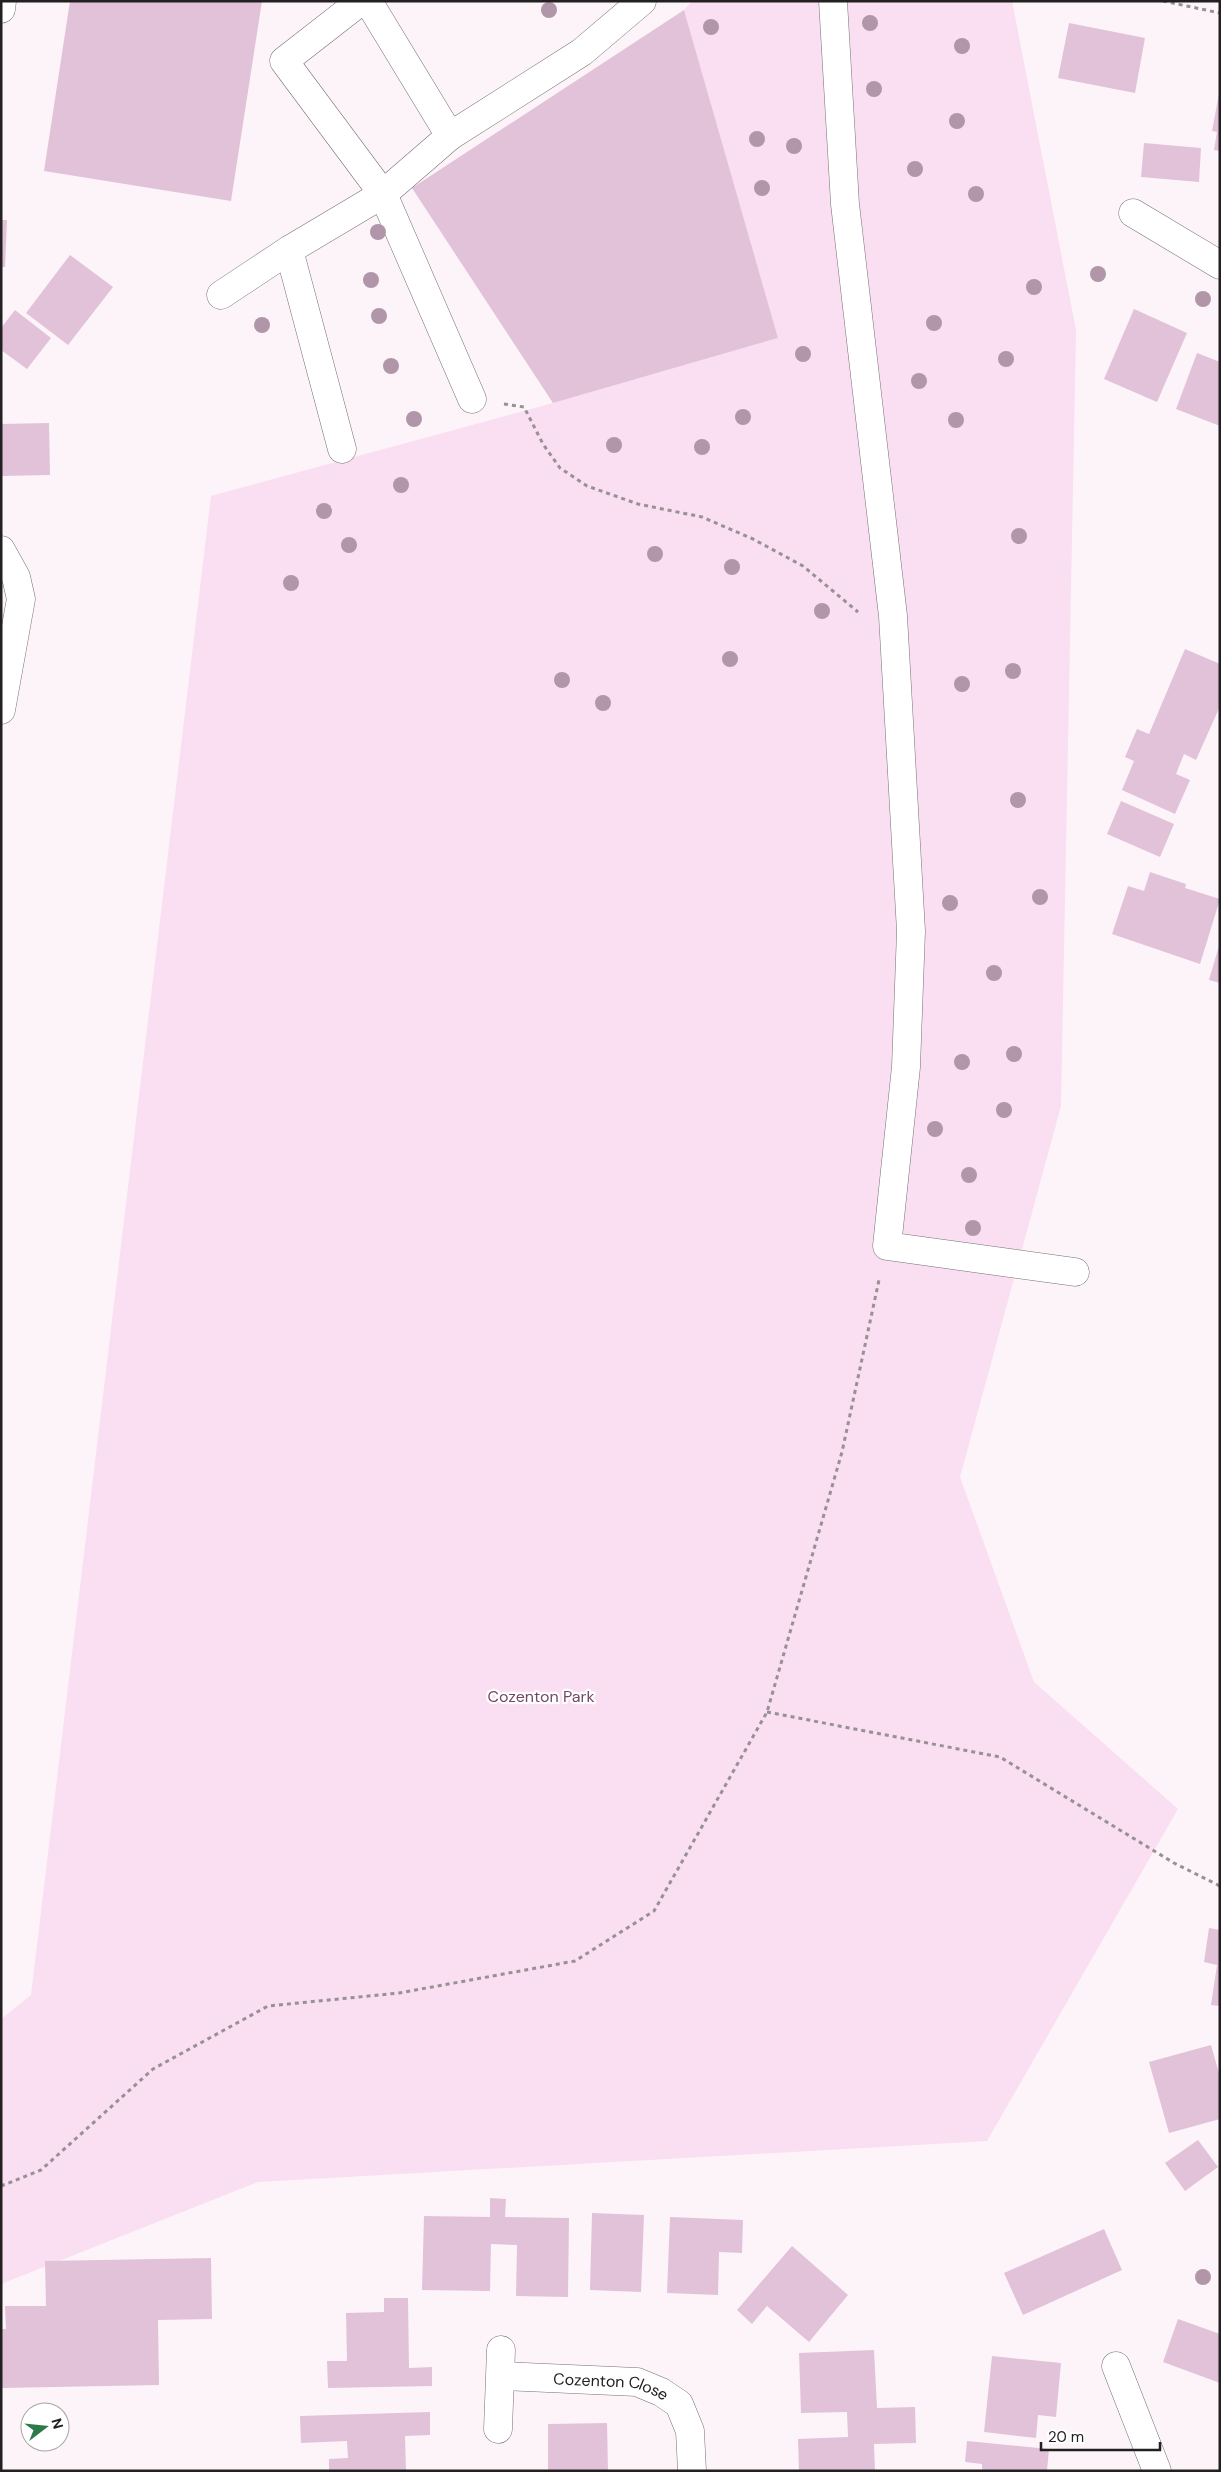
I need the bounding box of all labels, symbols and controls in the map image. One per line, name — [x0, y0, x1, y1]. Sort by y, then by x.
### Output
park label: Cozenton Park — [487, 1686, 595, 1707]
street label: Cozenton Close — [553, 2368, 673, 2405]
north arrow — [20, 2402, 70, 2452]
text: N — [47, 2416, 68, 2431]
scale bar — [1041, 2420, 1160, 2452]
text: 20 m — [1048, 2427, 1084, 2447]

